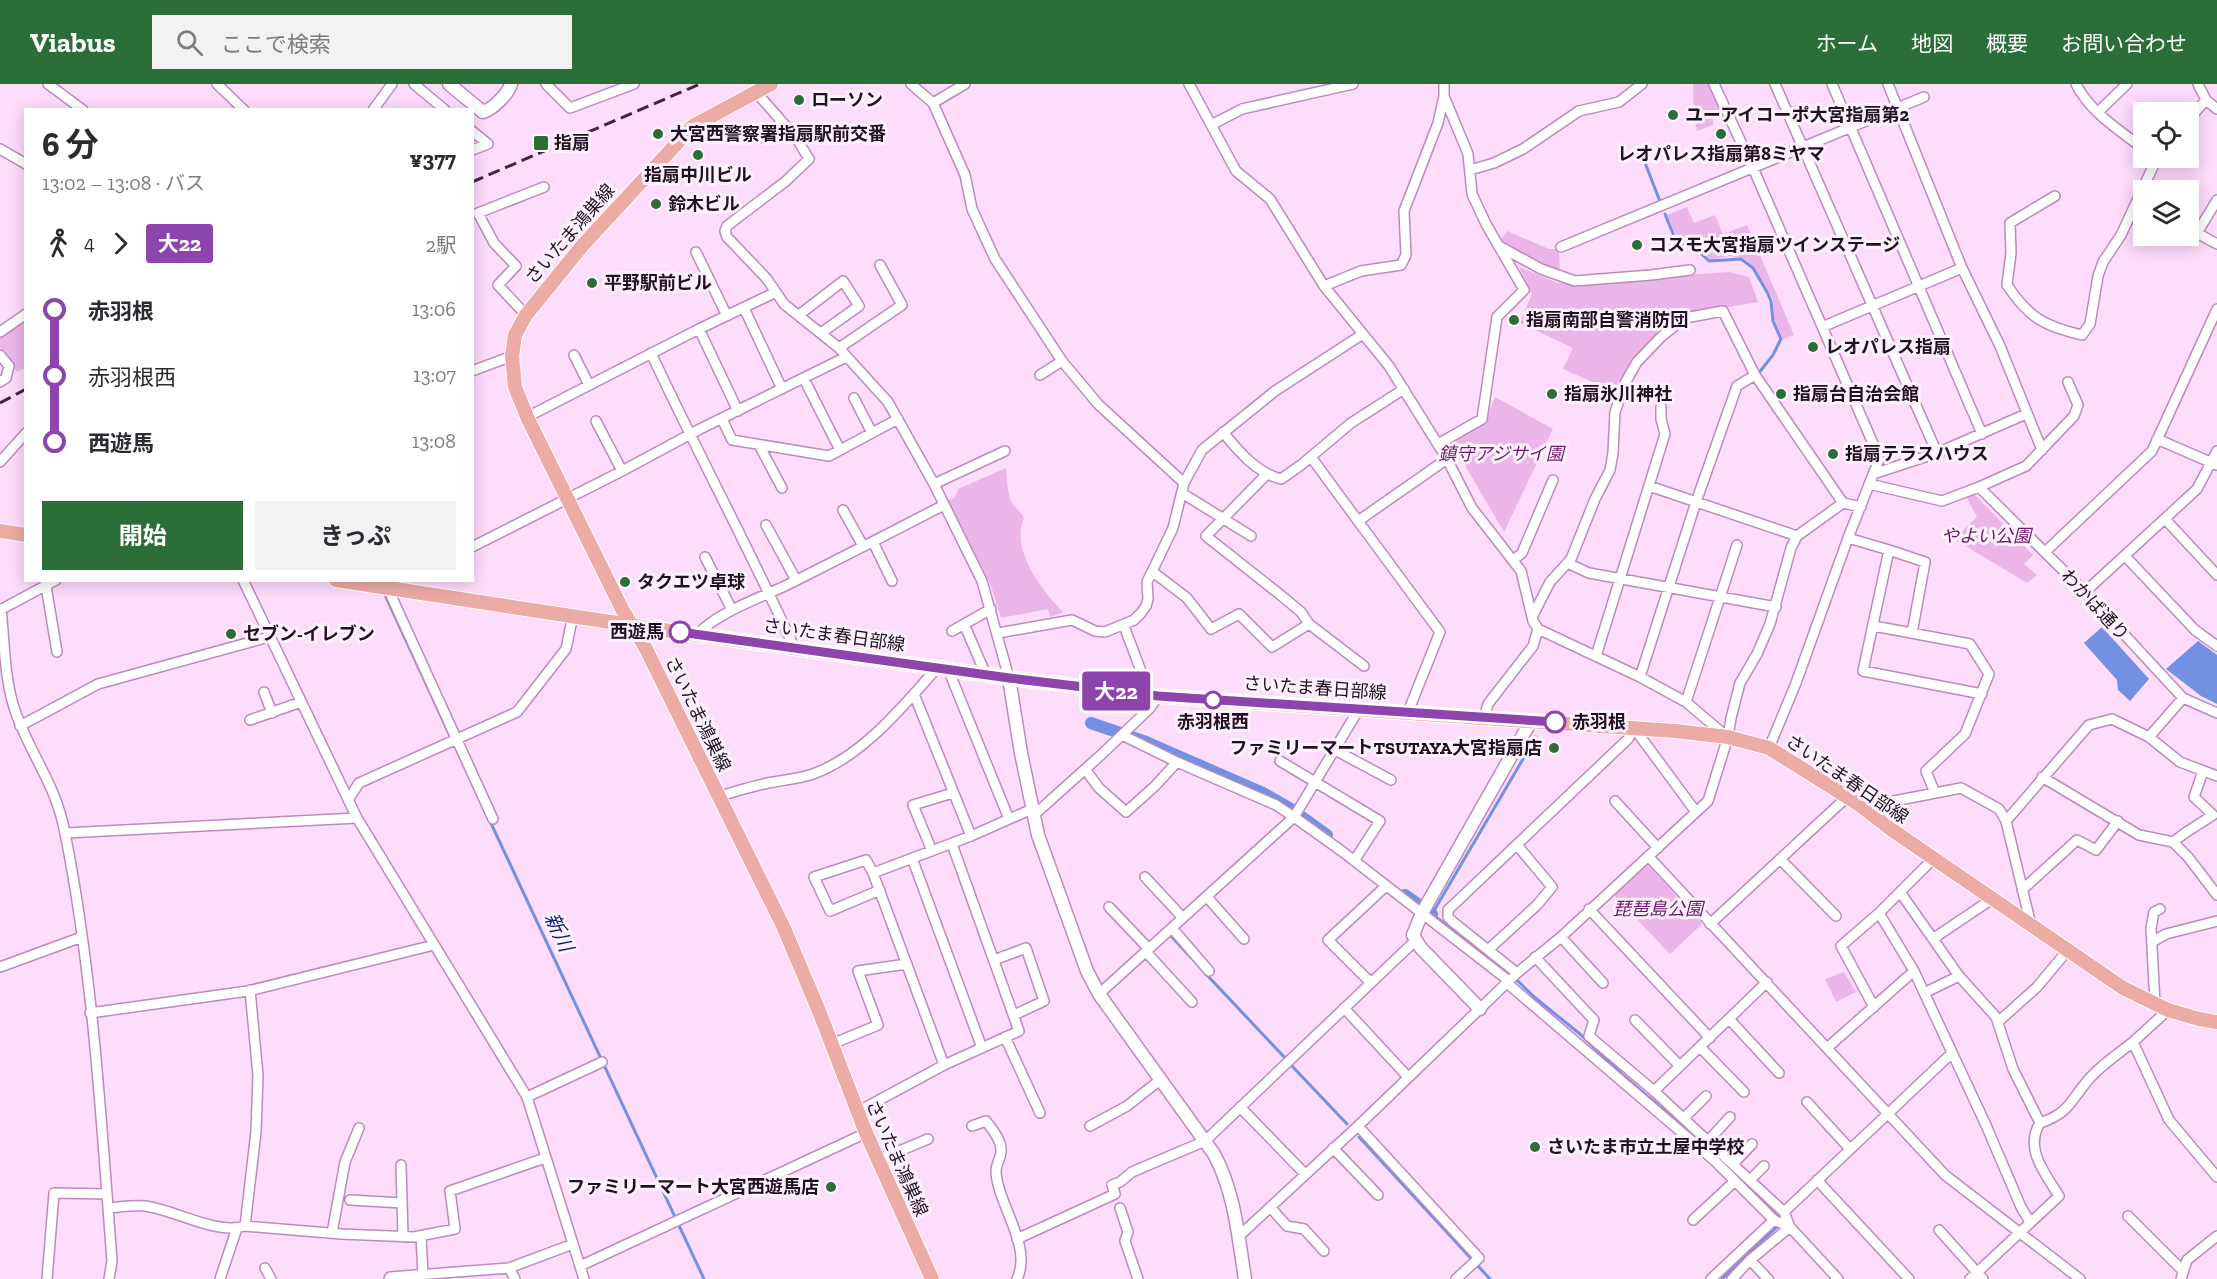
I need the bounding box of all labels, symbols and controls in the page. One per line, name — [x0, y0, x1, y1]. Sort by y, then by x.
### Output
search box — [152, 15, 572, 69]
text: Viabus — [30, 26, 116, 59]
icon: search — [173, 26, 206, 59]
text: ここで検索 — [221, 31, 331, 58]
text: ホーム — [1816, 31, 1878, 56]
text: 地図 — [1911, 31, 1953, 56]
text: 概要 — [1986, 31, 2028, 56]
text: お問い合わせ — [2061, 31, 2187, 56]
place label: ローソン — [811, 89, 883, 111]
marker: ローソン — [792, 93, 806, 107]
map controls — [2133, 102, 2199, 246]
button: locate — [2133, 102, 2199, 168]
place label: ユーアイコーポ大宮指扇第2 — [1685, 104, 1909, 126]
marker: ユーアイコーポ大宮指扇第2 — [1666, 108, 1680, 122]
place label: 大宮西警察署指扇駅前交番 — [670, 123, 886, 145]
text: 6 分 — [42, 125, 99, 164]
marker: 大宮西警察署指扇駅前交番 — [651, 127, 665, 141]
marker: レオパレス指扇第8ミヤマ — [1714, 127, 1728, 141]
place label: 指扇 — [554, 132, 590, 154]
marker: 指扇 — [532, 134, 550, 152]
place label: レオパレス指扇第8ミヤマ — [1617, 143, 1825, 165]
text: ¥377 — [409, 146, 456, 173]
marker: 指扇中川ビル — [691, 148, 705, 162]
place label: 指扇中川ビル — [644, 164, 752, 186]
text: 13:02 – 13:08 · バス — [42, 171, 205, 195]
street label: さいたま鴻巣線 — [521, 179, 619, 289]
button: layers — [2133, 180, 2199, 246]
place label: 鈴木ビル — [668, 193, 740, 215]
marker: 鈴木ビル — [649, 197, 663, 211]
icon: walk — [42, 227, 75, 260]
icon: forward — [104, 227, 137, 260]
text: 4 — [84, 231, 95, 255]
text: 大22 — [158, 231, 201, 256]
text: 2駅 — [426, 233, 456, 257]
place label: コスモ大宮指扇ツインステージ — [1649, 234, 1900, 256]
marker: コスモ大宮指扇ツインステージ — [1630, 238, 1644, 252]
place label: 平野駅前ビル — [604, 272, 712, 294]
marker: 平野駅前ビル — [585, 276, 599, 290]
text: 13:06 — [412, 297, 456, 321]
text: 赤羽根 — [88, 298, 154, 325]
place label: 指扇南部自警消防団 — [1526, 309, 1688, 331]
marker: 指扇南部自警消防団 — [1507, 313, 1521, 327]
place label: レオパレス指扇 — [1825, 336, 1951, 358]
marker: レオパレス指扇 — [1806, 340, 1820, 354]
text: 13:07 — [413, 363, 456, 387]
text: 赤羽根西 — [88, 364, 176, 391]
place label: 指扇氷川神社 — [1564, 383, 1672, 405]
place label: 指扇台自治会館 — [1793, 383, 1919, 405]
marker: 指扇氷川神社 — [1545, 387, 1559, 401]
marker: 指扇台自治会館 — [1774, 387, 1788, 401]
text: 13:08 — [412, 429, 456, 453]
text: 西遊馬 — [88, 430, 154, 457]
park label: 鎮守アジサイ園 — [1438, 443, 1567, 465]
place label: 指扇テラスハウス — [1845, 443, 1989, 465]
marker: 指扇テラスハウス — [1826, 447, 1840, 461]
button: 開始 — [42, 501, 243, 570]
button: きっぷ — [255, 501, 456, 570]
park label: やよい公園 — [1941, 525, 2034, 547]
street label: わかば通り — [2056, 565, 2134, 645]
place label: タクエツ卓球 — [637, 571, 745, 593]
marker: タクエツ卓球 — [618, 575, 632, 589]
street label: さいたま春日部線 — [761, 614, 907, 656]
place label: 西遊馬 — [610, 621, 664, 643]
marker: 西遊馬 — [669, 621, 691, 643]
place label: セブン-イレブン — [243, 623, 375, 645]
marker: セブン-イレブン — [224, 627, 238, 641]
street label: さいたま鴻巣線 — [661, 653, 735, 775]
line badge: 大22 — [1082, 672, 1150, 710]
street label: さいたま春日部線 — [1243, 672, 1387, 704]
text: 大22 — [1094, 679, 1138, 704]
marker: 赤羽根西 — [1204, 691, 1222, 709]
place label: 赤羽根西 — [1177, 711, 1249, 733]
marker: 赤羽根 — [1544, 711, 1566, 733]
place label: 赤羽根 — [1572, 711, 1626, 733]
street label: さいたま春日部線 — [1781, 730, 1913, 828]
place label: ファミリーマートTSUTAYA大宮指扇店 — [1229, 737, 1542, 759]
marker: ファミリーマートTSUTAYA大宮指扇店 — [1547, 741, 1561, 755]
park label: 琵琶島公園 — [1613, 898, 1706, 920]
water label: 新川 — [540, 909, 579, 957]
street label: さいたま鴻巣線 — [861, 1096, 933, 1220]
place label: さいたま市立土屋中学校 — [1547, 1136, 1744, 1158]
marker: さいたま市立土屋中学校 — [1528, 1140, 1542, 1154]
place label: ファミリーマート大宮西遊馬店 — [567, 1176, 819, 1198]
marker: ファミリーマート大宮西遊馬店 — [824, 1180, 838, 1194]

